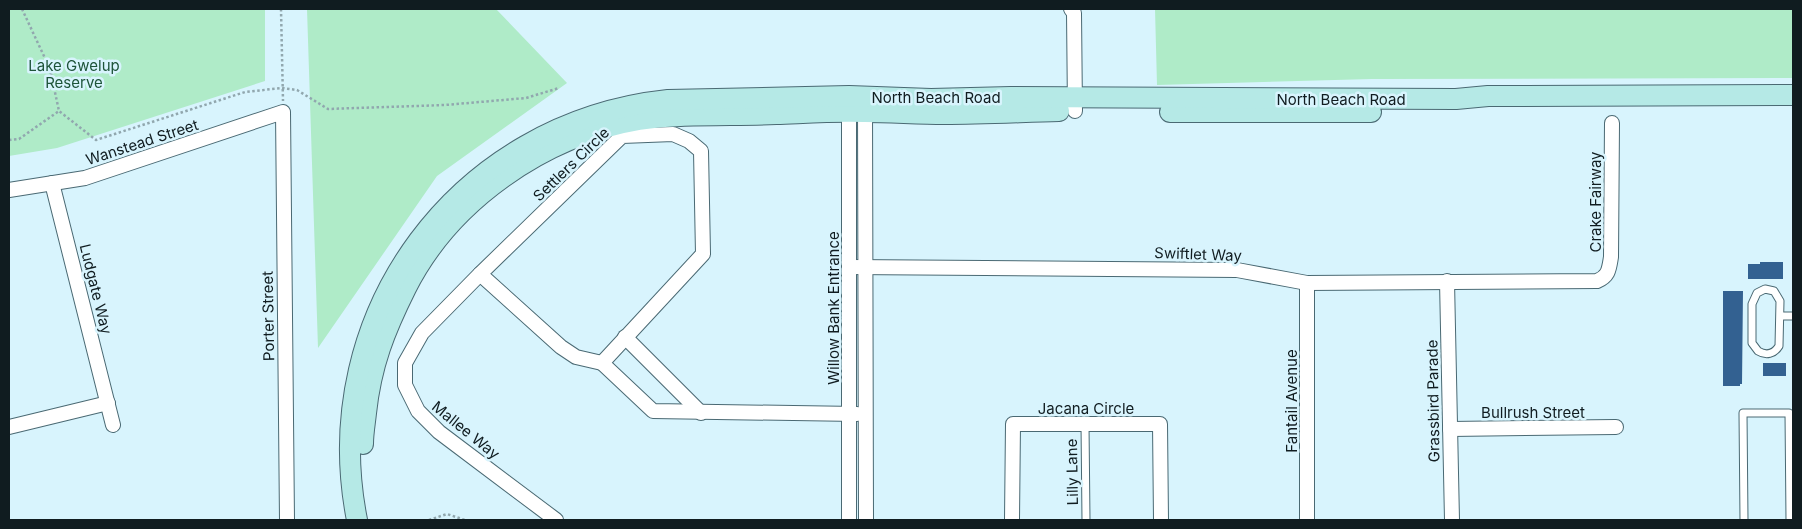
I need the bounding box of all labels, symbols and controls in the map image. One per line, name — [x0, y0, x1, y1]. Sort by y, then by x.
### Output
park label: Lake Gwelup Reserve — [28, 56, 120, 92]
street label: North Beach Road — [871, 88, 1001, 107]
street label: North Beach Road — [1276, 90, 1406, 109]
street label: Wanstead Street — [83, 115, 201, 169]
street label: Settlers Circle — [529, 123, 613, 205]
street label: Crake Fairway — [1586, 151, 1605, 253]
street label: Willow Bank Entrance — [824, 231, 843, 385]
street label: Ludgate Way — [76, 242, 117, 337]
street label: Swiftlet Way — [1154, 243, 1243, 265]
street label: Porter Street — [258, 271, 278, 361]
street label: Grassbird Parade — [1422, 339, 1444, 463]
street label: Fantail Avenue — [1282, 349, 1301, 453]
street label: Mallee Way — [428, 397, 504, 463]
street label: Jacana Circle — [1038, 399, 1134, 418]
street label: Bullrush Street — [1481, 403, 1585, 422]
street label: Lilly Lane — [1062, 439, 1082, 505]

